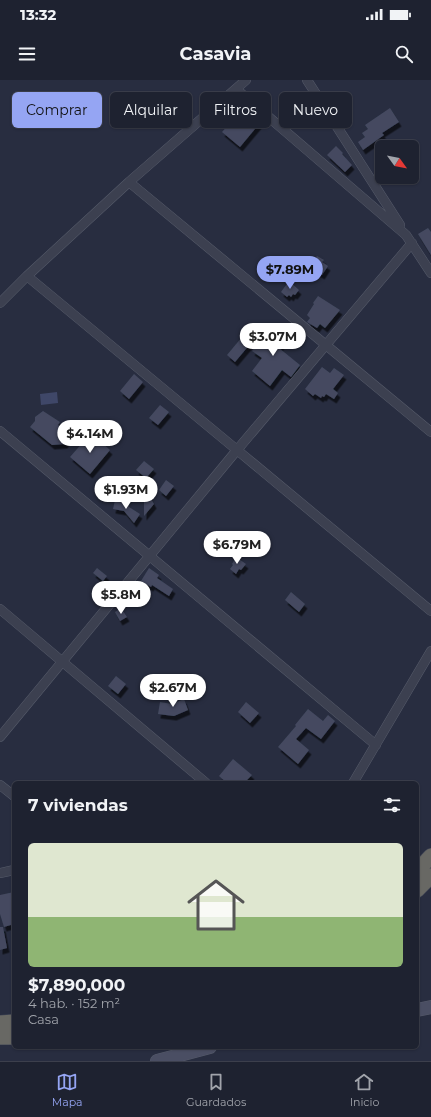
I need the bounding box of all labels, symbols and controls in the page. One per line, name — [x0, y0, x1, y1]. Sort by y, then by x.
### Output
text: 13:32 — [20, 5, 56, 24]
icon: menu — [16, 43, 38, 65]
text: Casavia — [180, 43, 251, 65]
icon: search — [393, 43, 415, 65]
chip: Comprar — [12, 92, 102, 128]
chip: Alquilar — [110, 92, 192, 128]
chip: Filtros — [200, 92, 271, 128]
chip: Nuevo — [279, 92, 352, 128]
north arrow — [375, 140, 419, 184]
map controls — [375, 140, 419, 184]
pin: $7.89M — [257, 256, 323, 290]
text: $7.89M — [266, 261, 314, 277]
pin: $3.07M — [240, 323, 306, 357]
text: $3.07M — [249, 328, 297, 344]
pin: $4.14M — [57, 420, 123, 454]
text: $4.14M — [66, 425, 114, 441]
pin: $1.93M — [93, 476, 159, 510]
text: $1.93M — [104, 481, 148, 497]
pin: $6.79M — [204, 531, 270, 565]
text: $6.79M — [213, 536, 261, 552]
pin: $5.8M — [93, 581, 149, 615]
text: $5.8M — [101, 586, 141, 602]
pin: $2.67M — [140, 674, 206, 708]
text: $2.67M — [149, 679, 197, 695]
icon: filters — [381, 794, 403, 816]
text: 7 viviendas — [28, 795, 128, 815]
icon: home — [180, 869, 252, 941]
text: $7,890,000 — [28, 975, 125, 995]
text: 4 hab. · 152 m² — [28, 995, 120, 1011]
text: Casa — [28, 1011, 59, 1027]
tab: Mapa — [52, 1071, 83, 1109]
tab: Guardados — [186, 1071, 246, 1109]
tab: Inicio — [350, 1071, 379, 1109]

